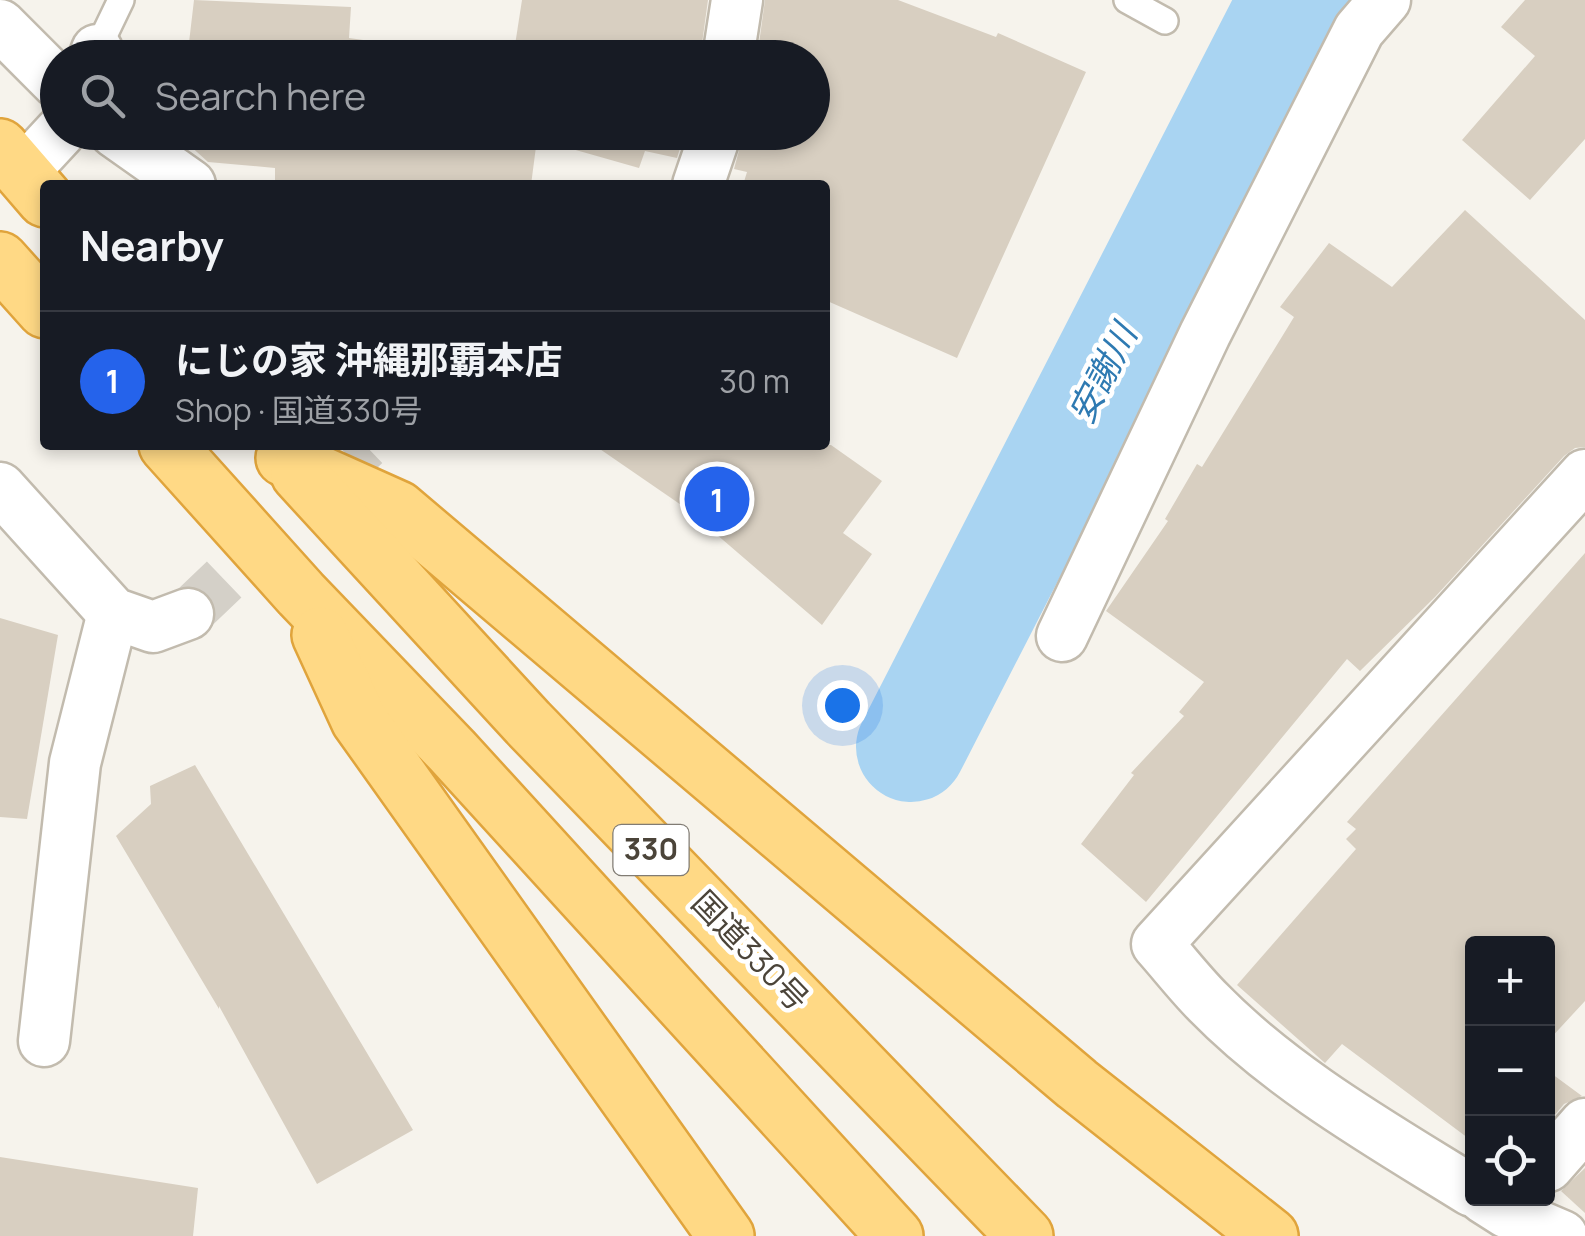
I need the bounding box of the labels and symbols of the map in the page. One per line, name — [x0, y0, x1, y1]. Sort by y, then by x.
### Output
water label: 安謝川 — [1057, 312, 1149, 431]
pin: 1 — [684, 462, 750, 536]
your location — [817, 680, 868, 731]
road number: 330 — [614, 825, 688, 875]
street label: 国道330号 — [682, 881, 819, 1020]

